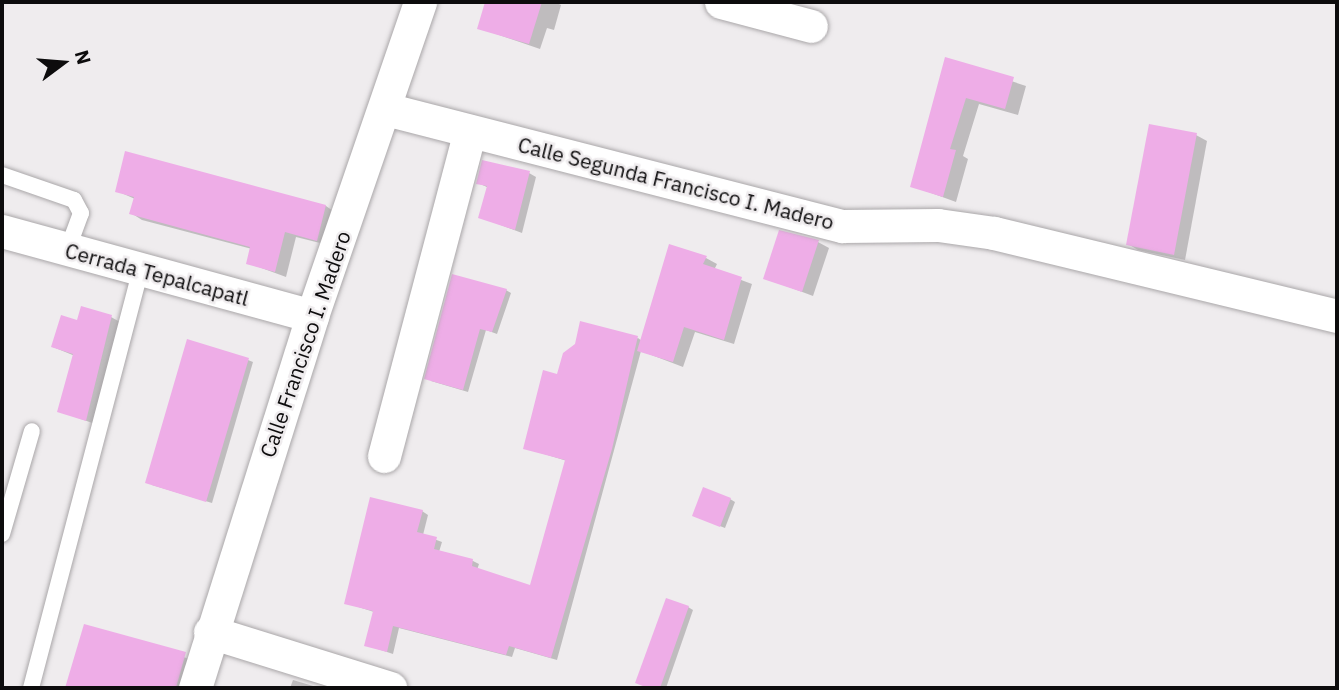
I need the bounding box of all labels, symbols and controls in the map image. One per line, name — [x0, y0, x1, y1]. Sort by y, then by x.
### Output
north arrow — [28, 28, 98, 98]
text: N — [70, 47, 97, 67]
street label: Calle Segunda Francisco I. Madero — [515, 132, 837, 234]
street label: Calle Francisco I. Madero — [254, 228, 356, 460]
street label: Cerrada Tepalcapatl — [62, 237, 252, 311]

